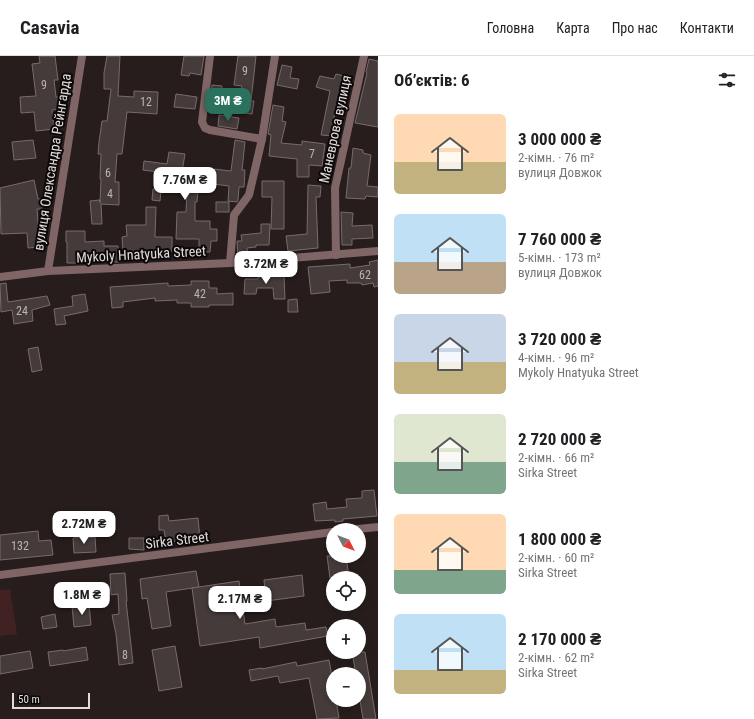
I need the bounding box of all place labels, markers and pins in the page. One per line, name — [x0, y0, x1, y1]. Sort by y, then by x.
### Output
pin: 3M ₴ — [204, 88, 252, 122]
pin: 7.76M ₴ — [148, 167, 222, 201]
pin: 3.72M ₴ — [229, 251, 303, 285]
pin: 2.72M ₴ — [47, 511, 121, 545]
pin: 1.8M ₴ — [49, 582, 115, 616]
pin: 2.17M ₴ — [203, 586, 277, 620]

